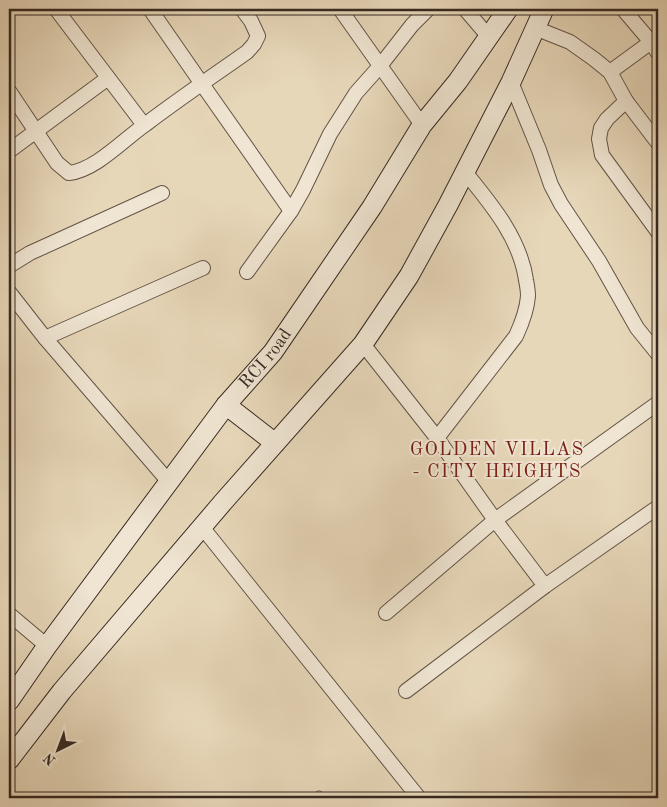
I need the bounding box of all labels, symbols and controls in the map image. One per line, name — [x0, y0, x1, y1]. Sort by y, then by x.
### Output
street label: RCI road — [236, 325, 295, 392]
district label: GOLDEN VILLAS - CITY HEIGHTS — [410, 441, 584, 482]
north arrow — [32, 724, 82, 774]
text: N — [41, 750, 59, 768]

